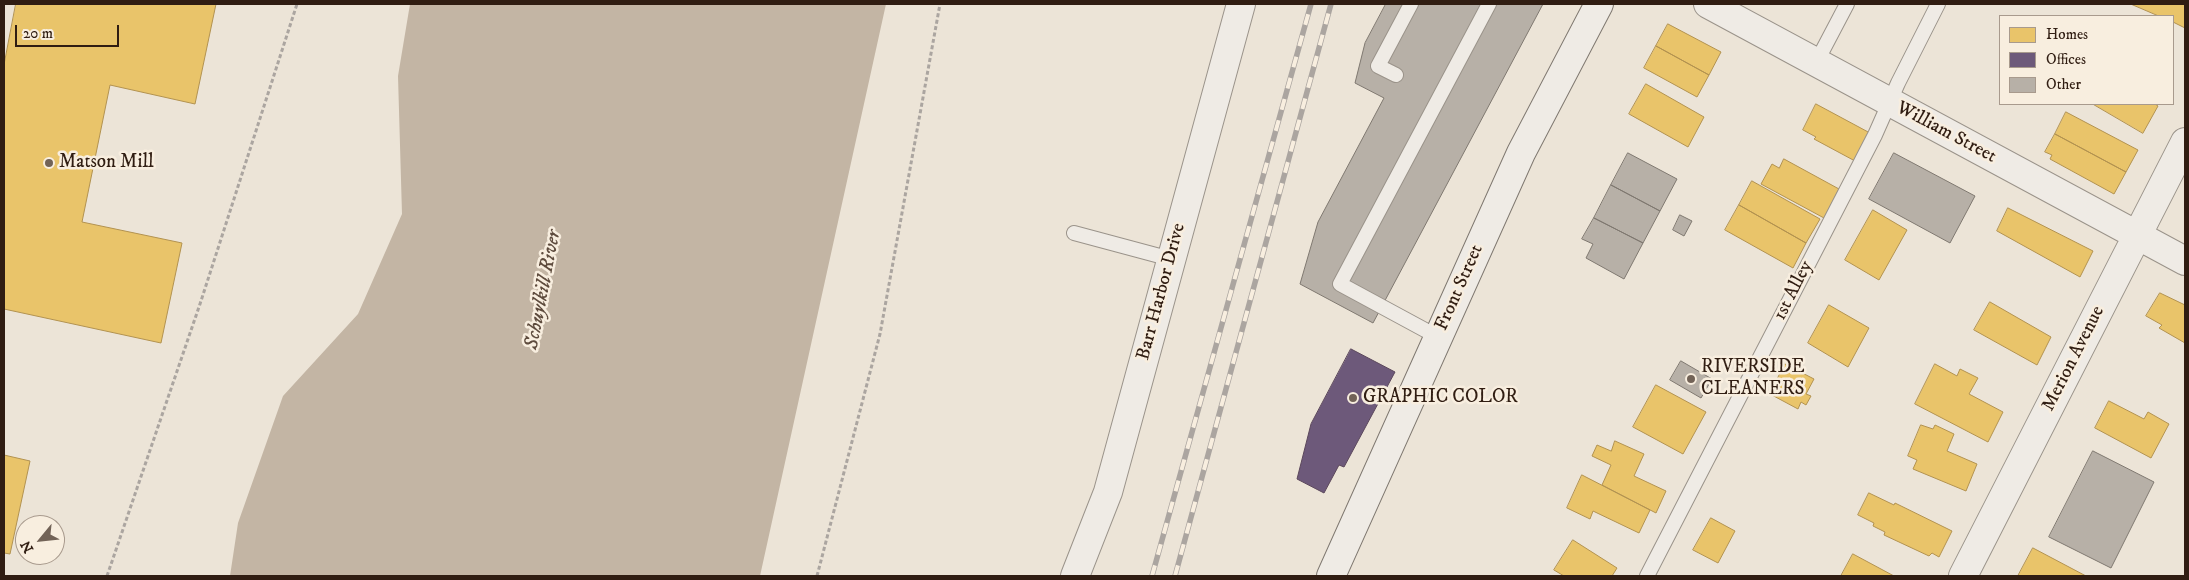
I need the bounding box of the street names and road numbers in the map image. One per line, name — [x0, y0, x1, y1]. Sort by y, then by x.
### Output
street label: William Street — [1892, 97, 2000, 169]
street label: Barr Harbor Drive — [1133, 221, 1191, 363]
street label: Front Street — [1431, 241, 1489, 335]
street label: 1st Alley — [1769, 257, 1819, 325]
street label: Merion Avenue — [2038, 303, 2110, 415]

